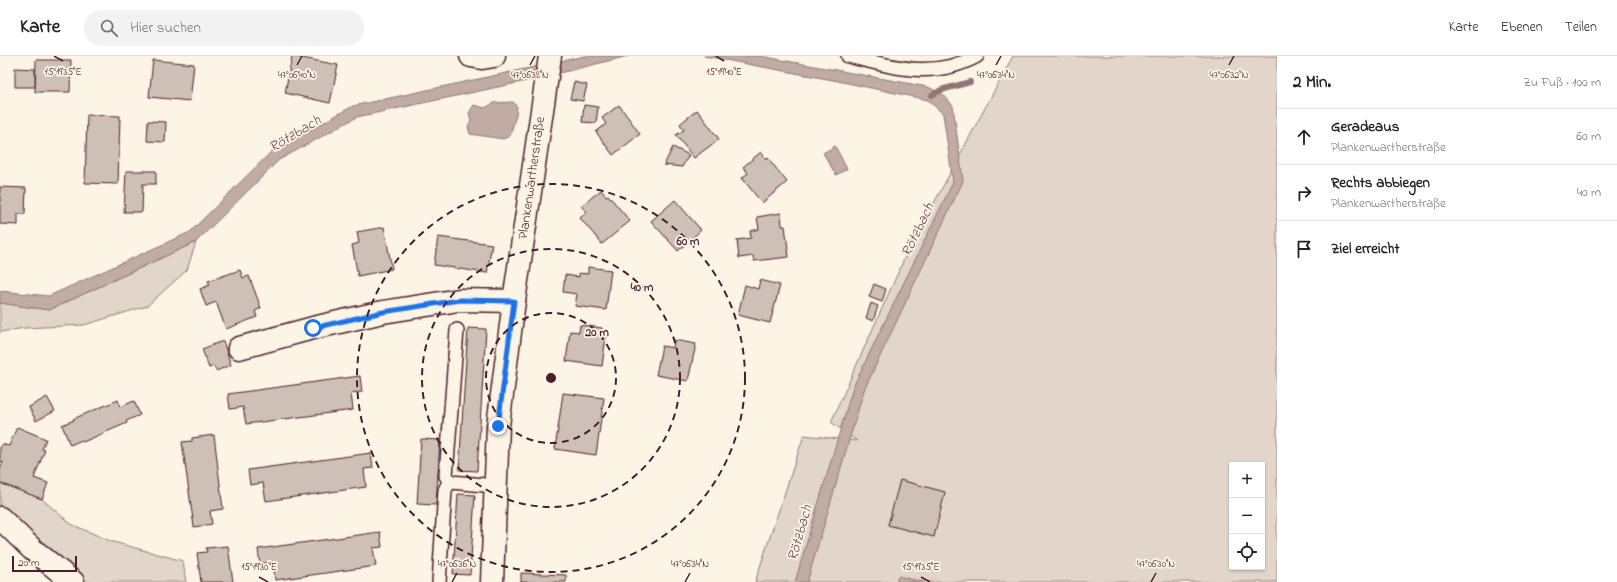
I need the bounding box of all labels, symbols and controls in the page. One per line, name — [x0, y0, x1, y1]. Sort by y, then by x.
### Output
search box — [84, 10, 364, 46]
text: Karte — [20, 14, 60, 41]
icon: search — [98, 17, 120, 39]
text: Hier suchen — [130, 17, 201, 39]
text: Karte — [1449, 17, 1478, 38]
text: Ebenen — [1500, 17, 1543, 38]
text: Teilen — [1565, 17, 1597, 38]
text: 15°19'35"E — [44, 65, 82, 80]
text: 15°19'40"E — [706, 65, 742, 80]
text: 47°06'40"N — [278, 68, 316, 83]
text: 47°06'38"N — [511, 68, 549, 83]
text: 47°06'34"N — [977, 68, 1015, 83]
text: 47°06'32"N — [1210, 68, 1249, 83]
text: 2 Min. — [1293, 70, 1331, 95]
text: Zu Fuß · 100 m — [1523, 73, 1601, 92]
water label: Rötzbach — [265, 109, 326, 158]
street label: Plankenwartherstraße — [513, 115, 551, 241]
text: Geradeaus — [1331, 116, 1399, 138]
icon: ahead — [1293, 126, 1315, 148]
text: 60 m — [1576, 127, 1601, 146]
text: Plankenwartherstraße — [1331, 138, 1446, 157]
text: Rechts abbiegen — [1331, 172, 1430, 194]
icon: right — [1293, 182, 1315, 204]
text: 40 m — [1577, 183, 1601, 202]
text: Plankenwartherstraße — [1331, 194, 1446, 213]
water label: Rötzbach — [896, 199, 941, 261]
text: 60 m — [676, 233, 700, 251]
icon: arrive — [1293, 238, 1315, 260]
text: Ziel erreicht — [1331, 238, 1399, 260]
text: 40 m — [630, 279, 654, 297]
route start — [304, 319, 322, 337]
text: 20 m — [584, 324, 609, 342]
centre of rings — [544, 371, 558, 385]
route end — [489, 417, 507, 435]
map controls — [1229, 462, 1265, 570]
button: + — [1229, 462, 1265, 498]
button: − — [1229, 498, 1265, 534]
water label: Rötzbach — [782, 502, 819, 564]
button: locate — [1229, 534, 1265, 570]
scale bar — [12, 554, 77, 573]
text: 20 m — [18, 555, 40, 571]
text: 47°06'36"N — [438, 557, 476, 572]
text: 47°06'34"N — [671, 557, 709, 572]
text: 47°06'30"N — [1137, 557, 1175, 572]
text: 15°19'30"E — [241, 560, 277, 575]
text: 15°19'35"E — [902, 560, 940, 575]

